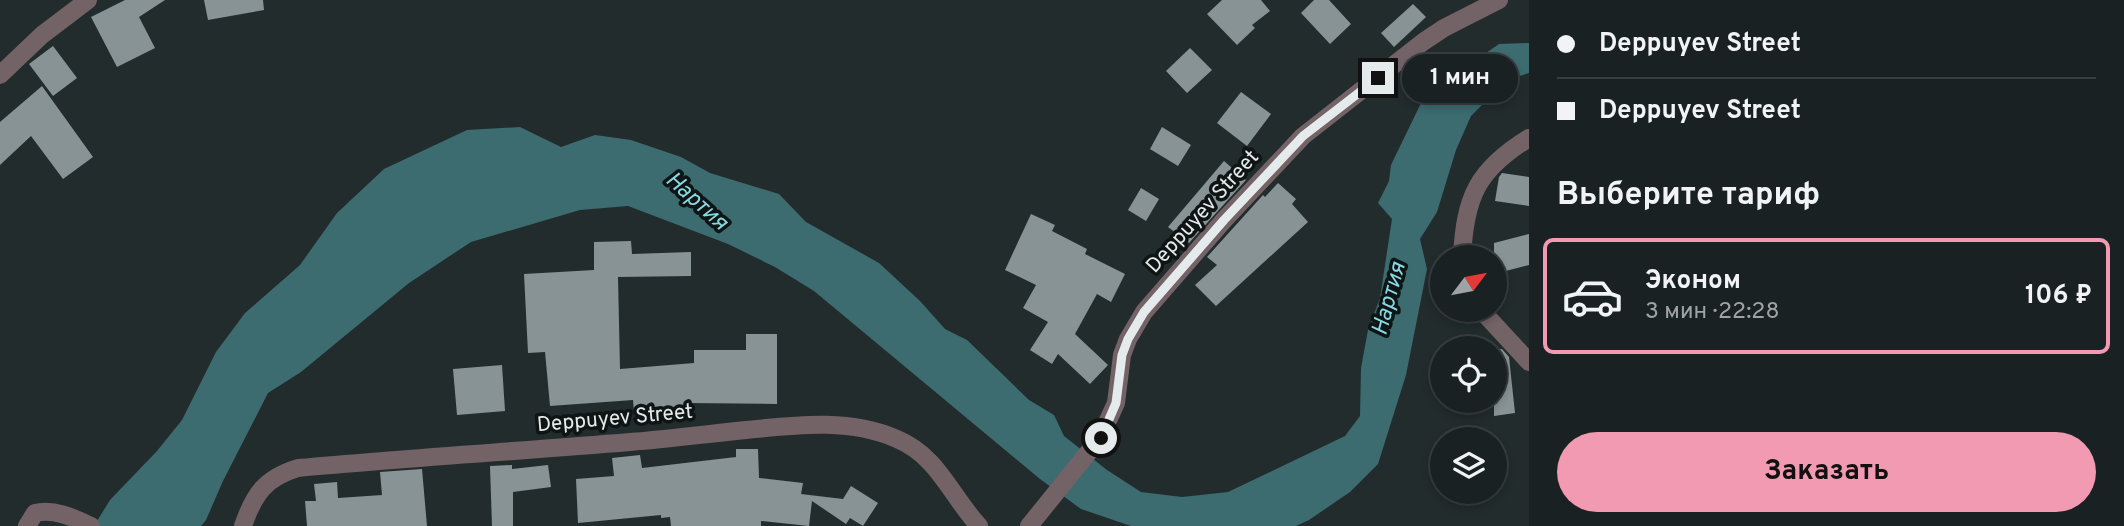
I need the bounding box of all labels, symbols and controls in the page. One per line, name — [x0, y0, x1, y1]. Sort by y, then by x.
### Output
text: Deppuyev Street — [1599, 28, 1801, 61]
callout: 1 мин — [1402, 54, 1518, 102]
route end — [1362, 62, 1394, 94]
text: 1 мин — [1430, 64, 1490, 93]
text: Deppuyev Street — [1599, 95, 1801, 128]
street label: Deppuyev Street — [1141, 145, 1265, 279]
water label: Нартия — [659, 166, 734, 238]
text: Выберите тариф — [1557, 176, 1820, 216]
north arrow — [1430, 245, 1507, 322]
map controls — [1430, 245, 1507, 504]
water label: Нартия — [1366, 258, 1414, 339]
icon: car — [1561, 265, 1624, 328]
text: Эконом — [1645, 265, 1741, 298]
text: 106 ₽ — [2025, 280, 2092, 313]
text: 3 мин · 22:28 — [1645, 298, 1779, 327]
button: locate — [1430, 336, 1507, 413]
street label: Deppuyev Street — [536, 399, 694, 439]
route start — [1085, 422, 1117, 454]
button: layers — [1430, 427, 1507, 504]
button: Заказать — [1557, 432, 2096, 512]

